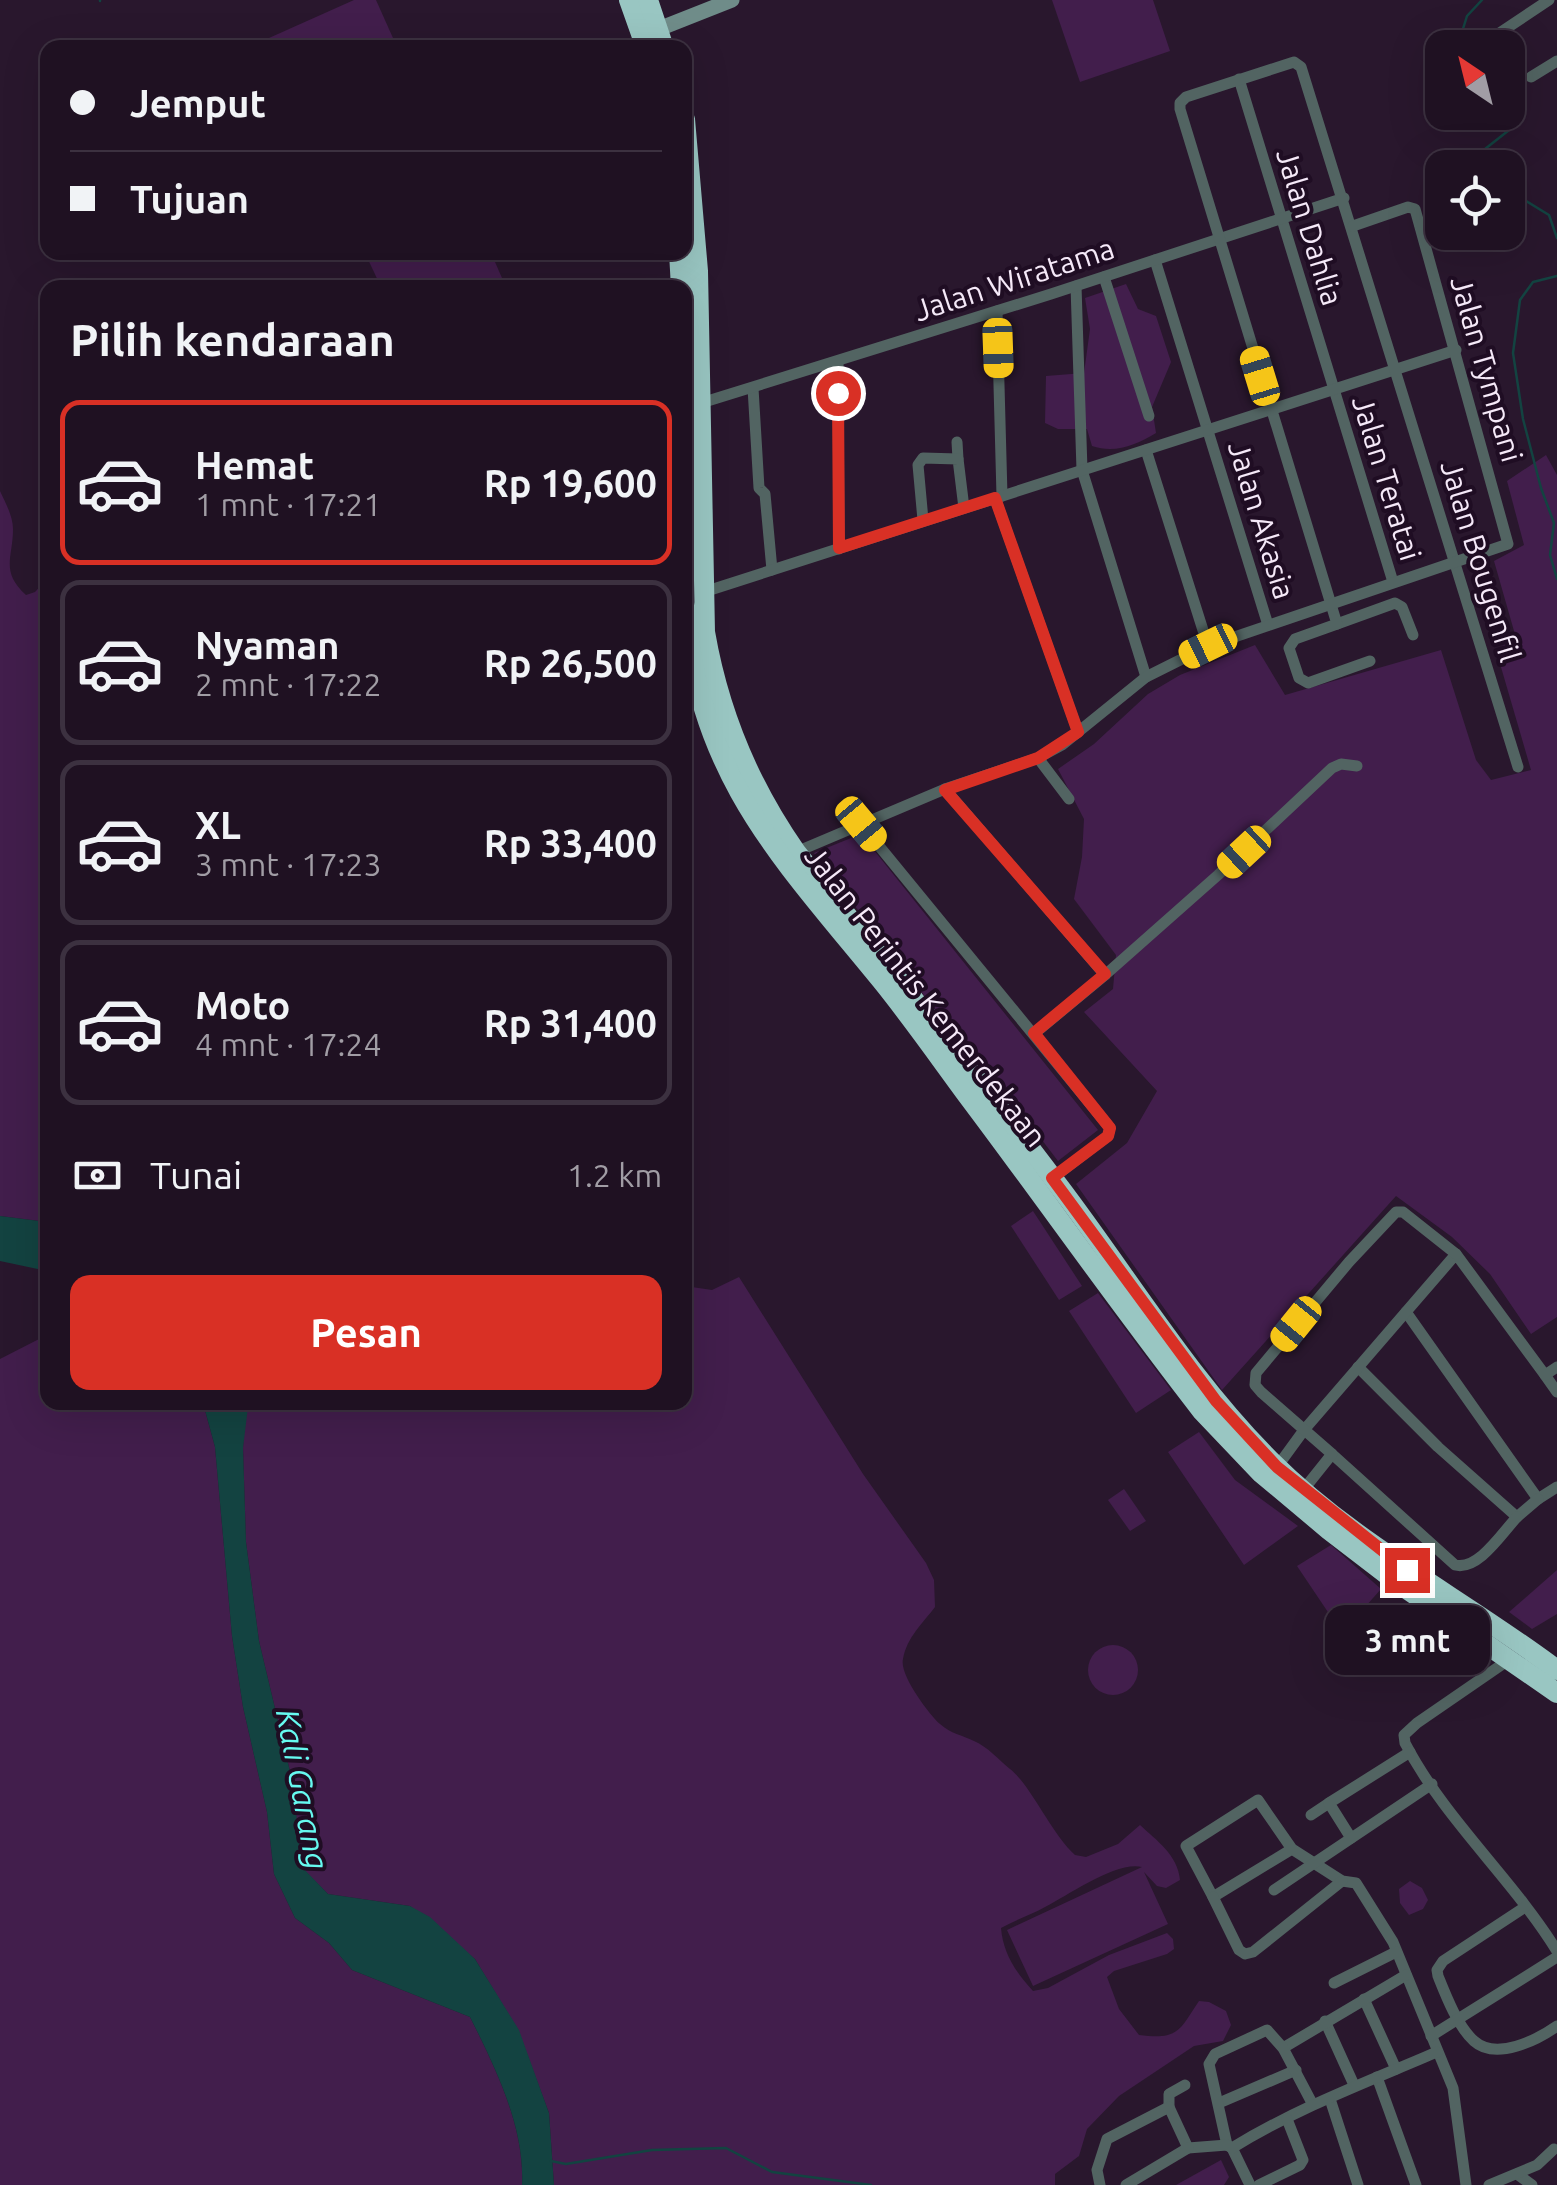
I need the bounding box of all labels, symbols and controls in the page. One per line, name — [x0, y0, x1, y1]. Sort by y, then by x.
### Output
north arrow — [1425, 30, 1525, 130]
map controls — [1425, 30, 1525, 250]
text: Jemput — [130, 82, 266, 124]
street label: Jalan Dahlia — [1270, 145, 1350, 309]
button: locate — [1425, 150, 1525, 250]
text: Tujuan — [130, 178, 249, 220]
street label: Jalan Wiratama — [910, 231, 1118, 327]
street label: Jalan Tympani — [1444, 272, 1530, 466]
text: Pilih kendaraan — [70, 314, 395, 365]
car — [982, 317, 1014, 379]
car — [1237, 343, 1283, 409]
route start — [816, 371, 861, 416]
street label: Jalan Teratai — [1346, 391, 1428, 565]
street label: Jalan Akasia — [1222, 437, 1302, 603]
icon: car — [75, 438, 165, 528]
text: Hemat — [195, 444, 314, 486]
street label: Jalan Bougenfil — [1434, 456, 1528, 666]
text: Rp 19,600 — [484, 462, 657, 504]
text: 1 mnt · 17:21 — [195, 486, 381, 522]
icon: car — [75, 618, 165, 708]
car — [1174, 619, 1242, 673]
text: Nyaman — [195, 624, 340, 666]
text: Rp 26,500 — [484, 642, 657, 684]
text: 2 mnt · 17:22 — [195, 666, 381, 702]
car — [830, 791, 892, 857]
icon: car — [75, 798, 165, 888]
text: XL — [195, 804, 241, 846]
car — [1212, 821, 1276, 883]
text: Rp 33,400 — [484, 822, 657, 864]
street label: Jalan Perintis Kemerdekaan — [798, 839, 1054, 1153]
text: 3 mnt · 17:23 — [195, 846, 381, 882]
icon: car — [75, 978, 165, 1068]
text: Moto — [195, 984, 290, 1026]
text: Rp 31,400 — [484, 1002, 657, 1044]
text: 4 mnt · 17:24 — [195, 1026, 381, 1062]
icon: cash — [70, 1148, 125, 1203]
text: Tunai — [150, 1154, 242, 1196]
text: 1.2 km — [567, 1157, 662, 1193]
button: Pesan — [70, 1275, 662, 1390]
car — [1265, 1291, 1327, 1357]
route end — [1385, 1548, 1430, 1593]
callout: 3 mnt — [1324, 1605, 1490, 1675]
text: 3 mnt — [1365, 1622, 1450, 1658]
water label: Kali Garang — [270, 1706, 336, 1872]

